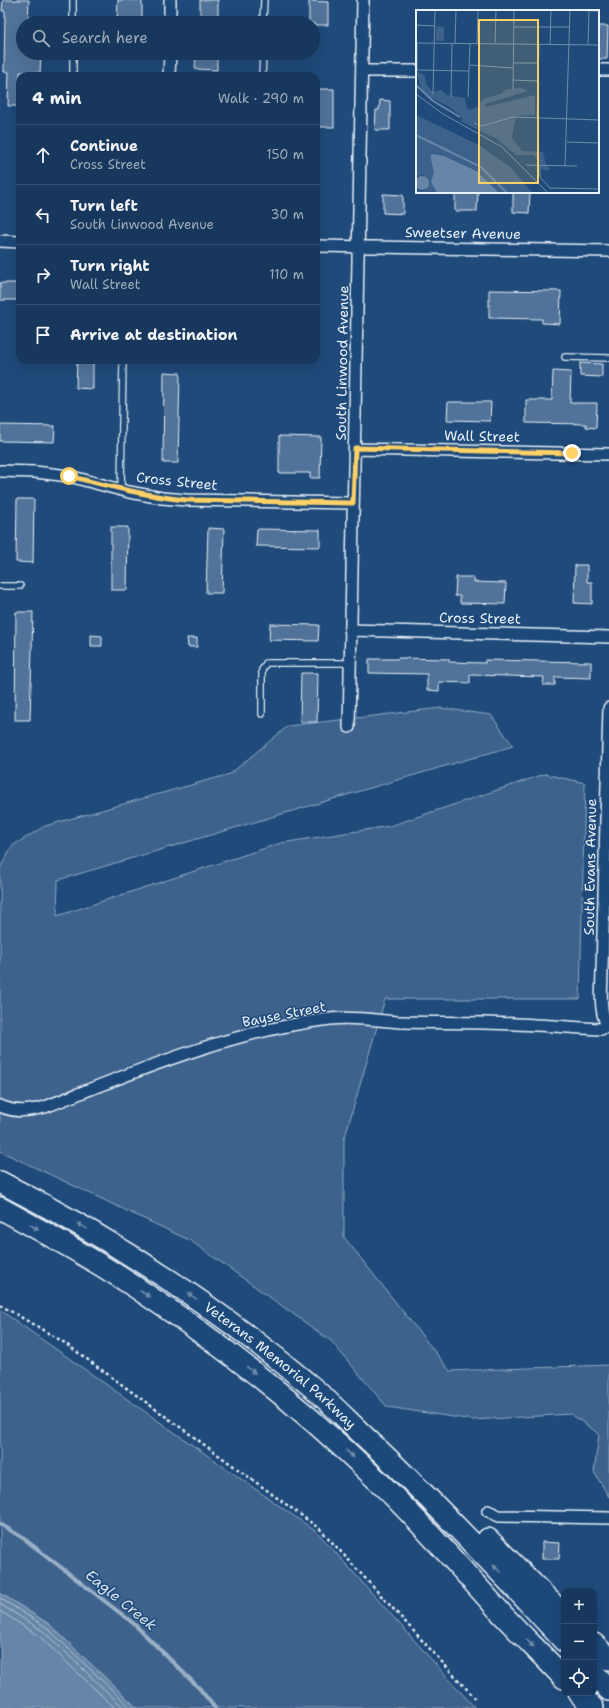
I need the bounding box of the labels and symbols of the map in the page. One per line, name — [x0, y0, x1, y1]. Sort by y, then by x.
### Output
inset map — [416, 10, 599, 193]
street label: Sweetser Avenue — [405, 223, 521, 243]
street label: South Linwood Avenue — [332, 285, 352, 441]
street label: Wall Street — [444, 426, 520, 446]
route end — [563, 444, 581, 462]
route start — [60, 467, 78, 485]
street label: Cross Street — [135, 468, 219, 494]
street label: Cross Street — [439, 608, 521, 628]
street label: South Evans Avenue — [580, 798, 600, 936]
street label: Bayse Street — [241, 997, 327, 1031]
one-way arrow — [28, 1223, 40, 1230]
one-way arrow — [76, 1223, 88, 1230]
one-way arrow — [140, 1290, 150, 1298]
one-way arrow — [186, 1292, 197, 1300]
street label: Veterans Memorial Parkway — [201, 1298, 360, 1433]
one-way arrow — [245, 1366, 256, 1374]
one-way arrow — [345, 1449, 355, 1459]
one-way arrow — [492, 1564, 501, 1574]
water label: Eagle Creek — [81, 1565, 161, 1635]
one-way arrow — [525, 1638, 535, 1648]

